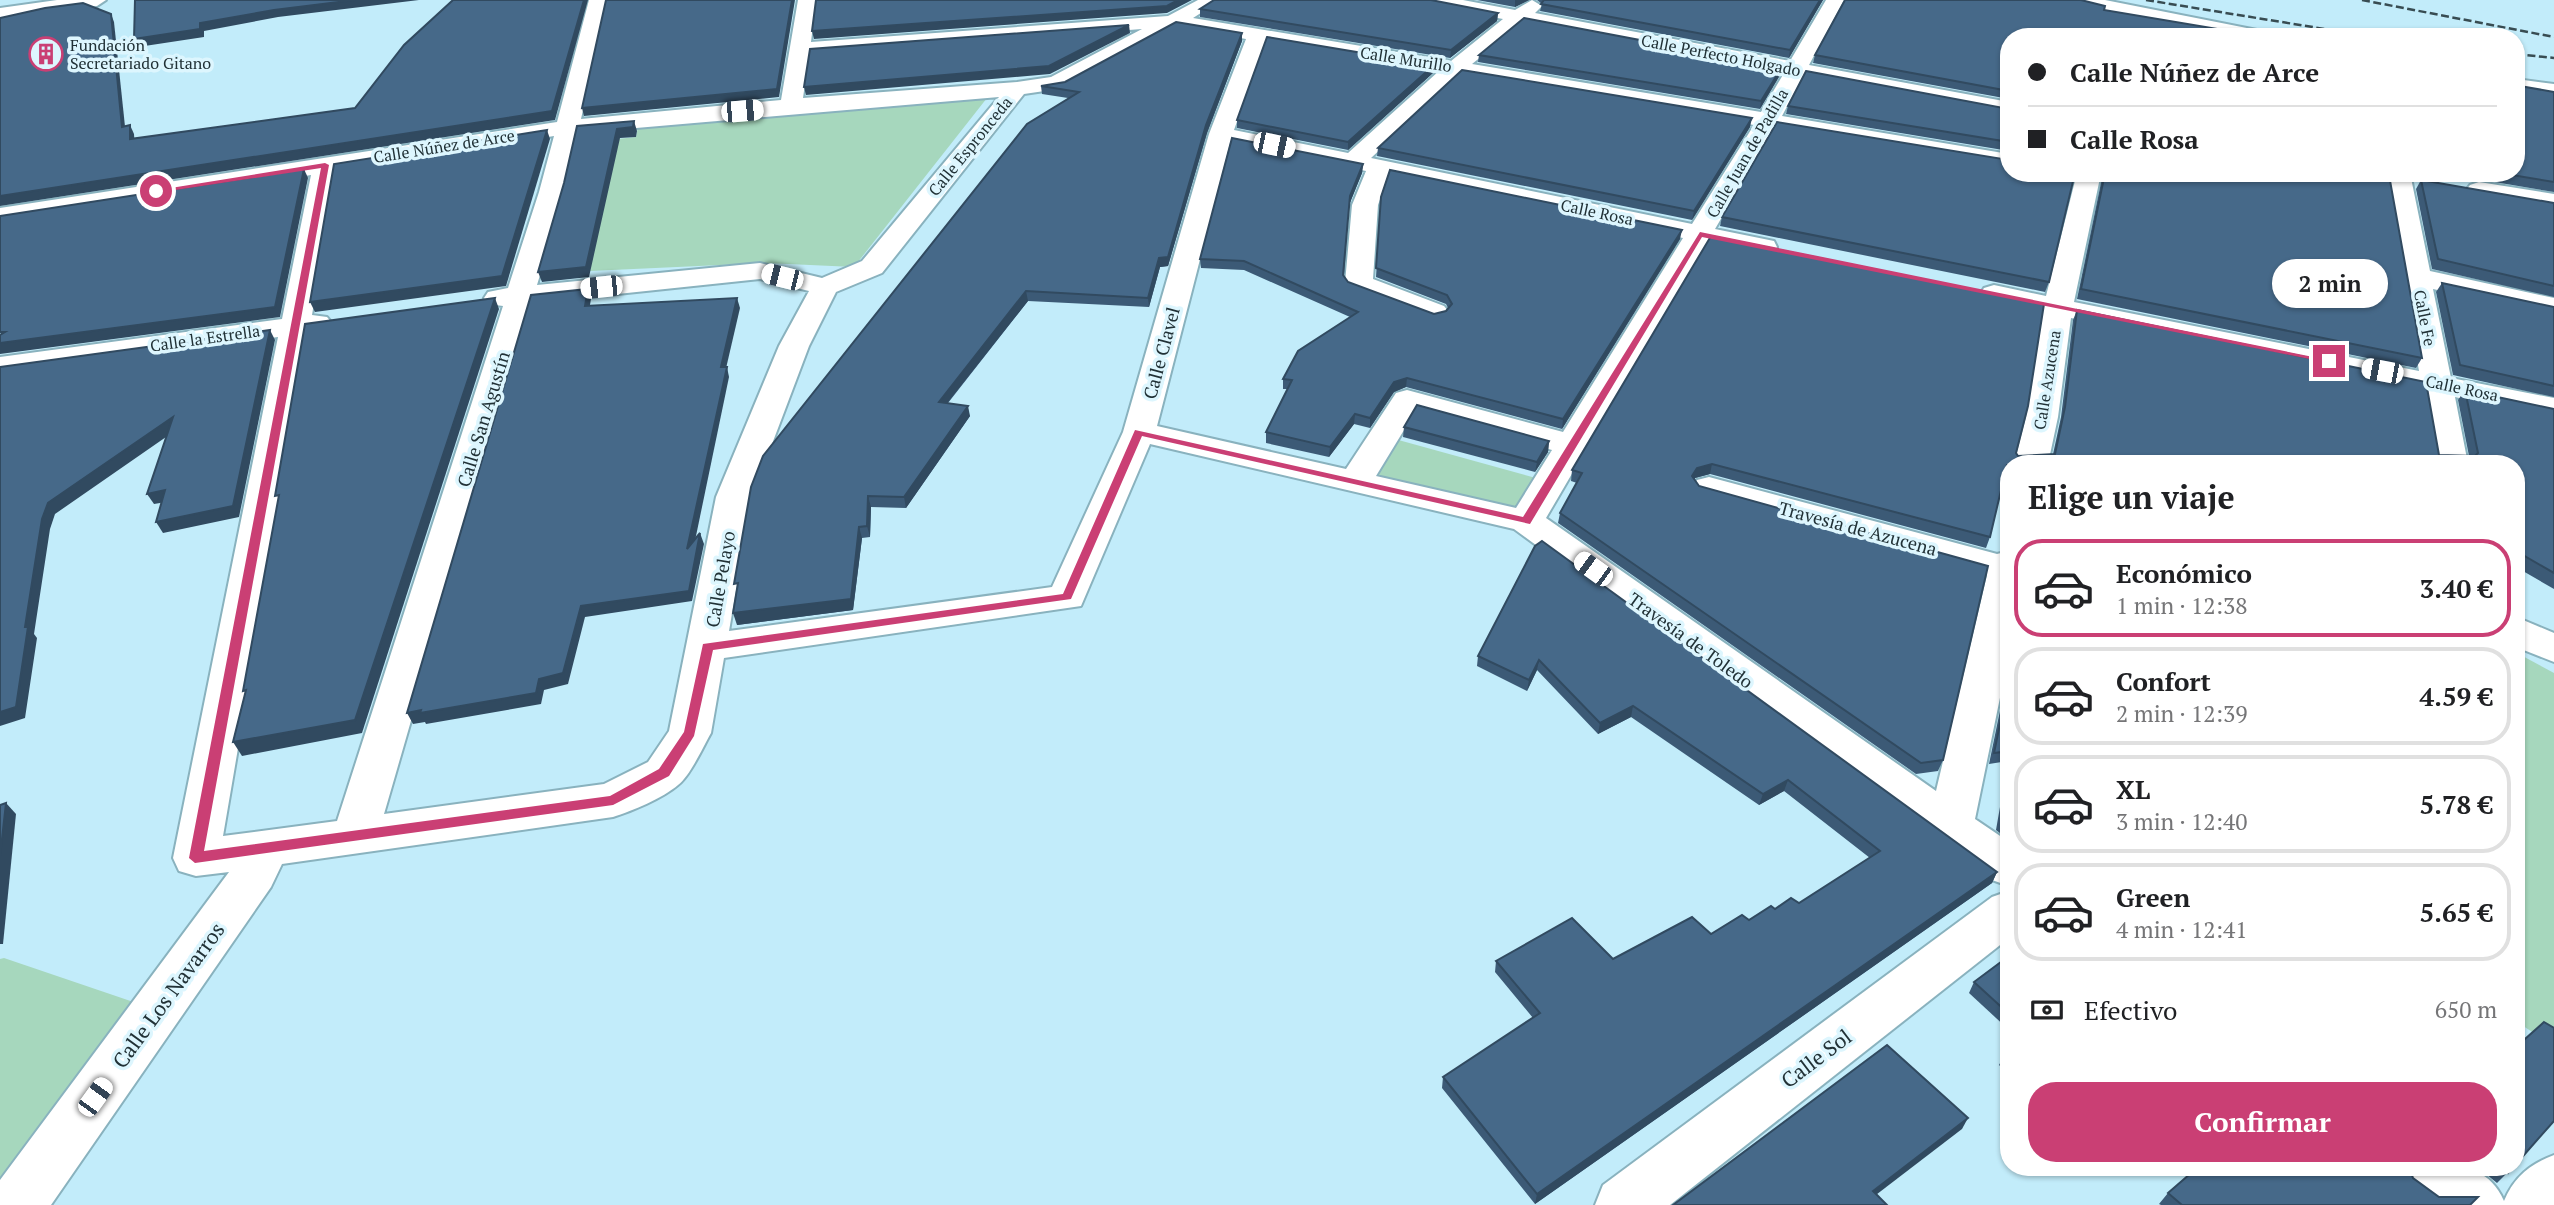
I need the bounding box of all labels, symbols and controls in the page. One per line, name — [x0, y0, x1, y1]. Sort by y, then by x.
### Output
street label: Calle Perfecto Holgado — [1639, 29, 1803, 81]
place label: Fundación Secretariado Gitano — [70, 34, 211, 74]
building icon: Fundación Secretariado Gitano — [27, 35, 65, 73]
street label: Calle Murillo — [1359, 41, 1454, 77]
text: Calle Núñez de Arce — [2070, 55, 2319, 89]
street label: Calle Juan de Padilla — [1701, 84, 1793, 222]
street label: Calle Espronceda — [923, 92, 1017, 200]
car — [721, 99, 764, 123]
text: Calle Rosa — [2070, 122, 2199, 156]
street label: Calle Núñez de Arce — [372, 124, 516, 168]
car — [1252, 130, 1297, 160]
route start — [140, 175, 172, 207]
street label: Calle Rosa — [1559, 194, 1635, 230]
callout: 2 min — [2271, 260, 2387, 308]
car — [760, 262, 805, 292]
text: 2 min — [2299, 268, 2361, 299]
car — [580, 274, 623, 300]
street label: Calle Fe — [2409, 288, 2441, 348]
street label: Calle Clavel — [1137, 304, 1185, 402]
street label: Calle la Estrella — [149, 319, 261, 357]
street label: Calle Azucena — [2028, 329, 2066, 431]
route end — [2313, 345, 2345, 377]
street label: Calle San Agustín — [451, 348, 515, 490]
car — [2360, 357, 2405, 385]
street label: Calle Rosa — [2424, 370, 2500, 406]
text: Elige un viaje — [2028, 476, 2235, 518]
street label: Travesía de Azucena — [1776, 495, 1940, 561]
street label: Calle Pelayo — [700, 529, 740, 629]
car — [1570, 548, 1617, 590]
text: Económico — [2116, 556, 2252, 590]
icon: car — [2032, 557, 2095, 620]
text: 3.40 € — [2420, 571, 2493, 605]
street label: Travesía de Toledo — [1624, 587, 1758, 694]
text: 1 min · 12:38 — [2116, 590, 2248, 621]
text: Confort — [2116, 664, 2211, 698]
icon: car — [2032, 665, 2095, 728]
text: 4.59 € — [2420, 679, 2493, 713]
text: 2 min · 12:39 — [2116, 698, 2248, 729]
text: XL — [2116, 772, 2150, 806]
icon: car — [2032, 773, 2095, 836]
text: 5.78 € — [2420, 787, 2493, 821]
text: 3 min · 12:40 — [2116, 806, 2248, 837]
text: Green — [2116, 880, 2190, 914]
icon: car — [2032, 881, 2095, 944]
text: 5.65 € — [2420, 895, 2493, 929]
text: 4 min · 12:41 — [2116, 914, 2248, 945]
street label: Calle Los Navarros — [106, 916, 230, 1074]
icon: cash — [2028, 991, 2066, 1029]
text: Efectivo — [2084, 993, 2177, 1027]
text: 650 m — [2435, 994, 2497, 1025]
street label: Calle Sol — [1775, 1022, 1857, 1094]
car — [75, 1074, 116, 1120]
button: Confirmar — [2028, 1082, 2497, 1162]

